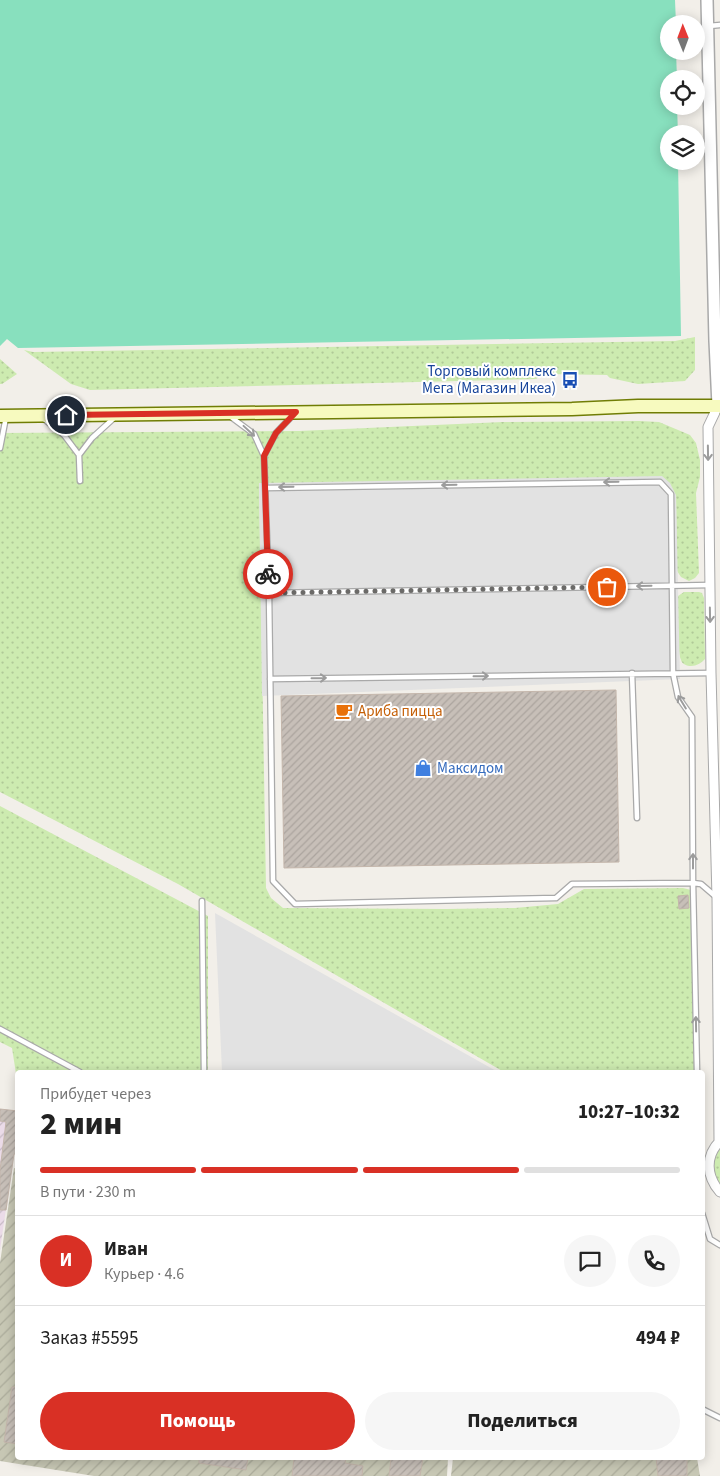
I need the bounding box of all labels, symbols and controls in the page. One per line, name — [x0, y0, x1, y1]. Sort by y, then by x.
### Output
north arrow — [660, 15, 705, 60]
map controls — [660, 15, 705, 170]
button: locate — [660, 70, 705, 115]
button: layers — [660, 125, 705, 170]
place label: Торговый комплекс Мега (Магазин Икеа) — [422, 361, 556, 399]
bus stop icon: Торговый комплекс Мега (Магазин Икеа) — [560, 370, 580, 390]
pin — [45, 394, 87, 436]
icon: home — [52, 401, 80, 429]
one-way arrow — [242, 425, 255, 437]
one-way arrow — [703, 444, 713, 461]
one-way arrow — [604, 477, 620, 487]
one-way arrow — [441, 480, 458, 490]
one-way arrow — [279, 482, 295, 492]
courier — [243, 549, 293, 599]
icon: bike — [254, 560, 282, 588]
pin — [586, 566, 628, 608]
icon: bag — [593, 573, 621, 601]
one-way arrow — [636, 581, 652, 591]
one-way arrow — [706, 607, 715, 623]
one-way arrow — [473, 671, 489, 681]
one-way arrow — [310, 673, 327, 683]
one-way arrow — [676, 695, 687, 709]
cafe icon: Ариба пицца — [334, 701, 354, 721]
place label: Ариба пицца — [358, 701, 443, 722]
shop icon: Максидом — [413, 758, 433, 778]
place label: Максидом — [437, 758, 504, 779]
one-way arrow — [688, 854, 698, 870]
one-way arrow — [691, 1016, 701, 1032]
text: Прибудет через — [40, 1083, 151, 1105]
text: 10:27–10:32 — [578, 1099, 680, 1126]
text: 2 мин — [40, 1101, 122, 1147]
text: В пути · 230 m — [40, 1181, 136, 1203]
button: chat — [564, 1235, 616, 1287]
button: phone — [628, 1235, 680, 1287]
text: Иван — [104, 1236, 148, 1263]
text: И — [60, 1247, 72, 1274]
text: Курьер · 4.6 — [104, 1263, 184, 1285]
text: Заказ #5595 — [40, 1325, 139, 1352]
text: 494 ₽ — [636, 1325, 680, 1352]
button: Помощь — [40, 1392, 355, 1450]
button: Поделиться — [365, 1392, 680, 1450]

